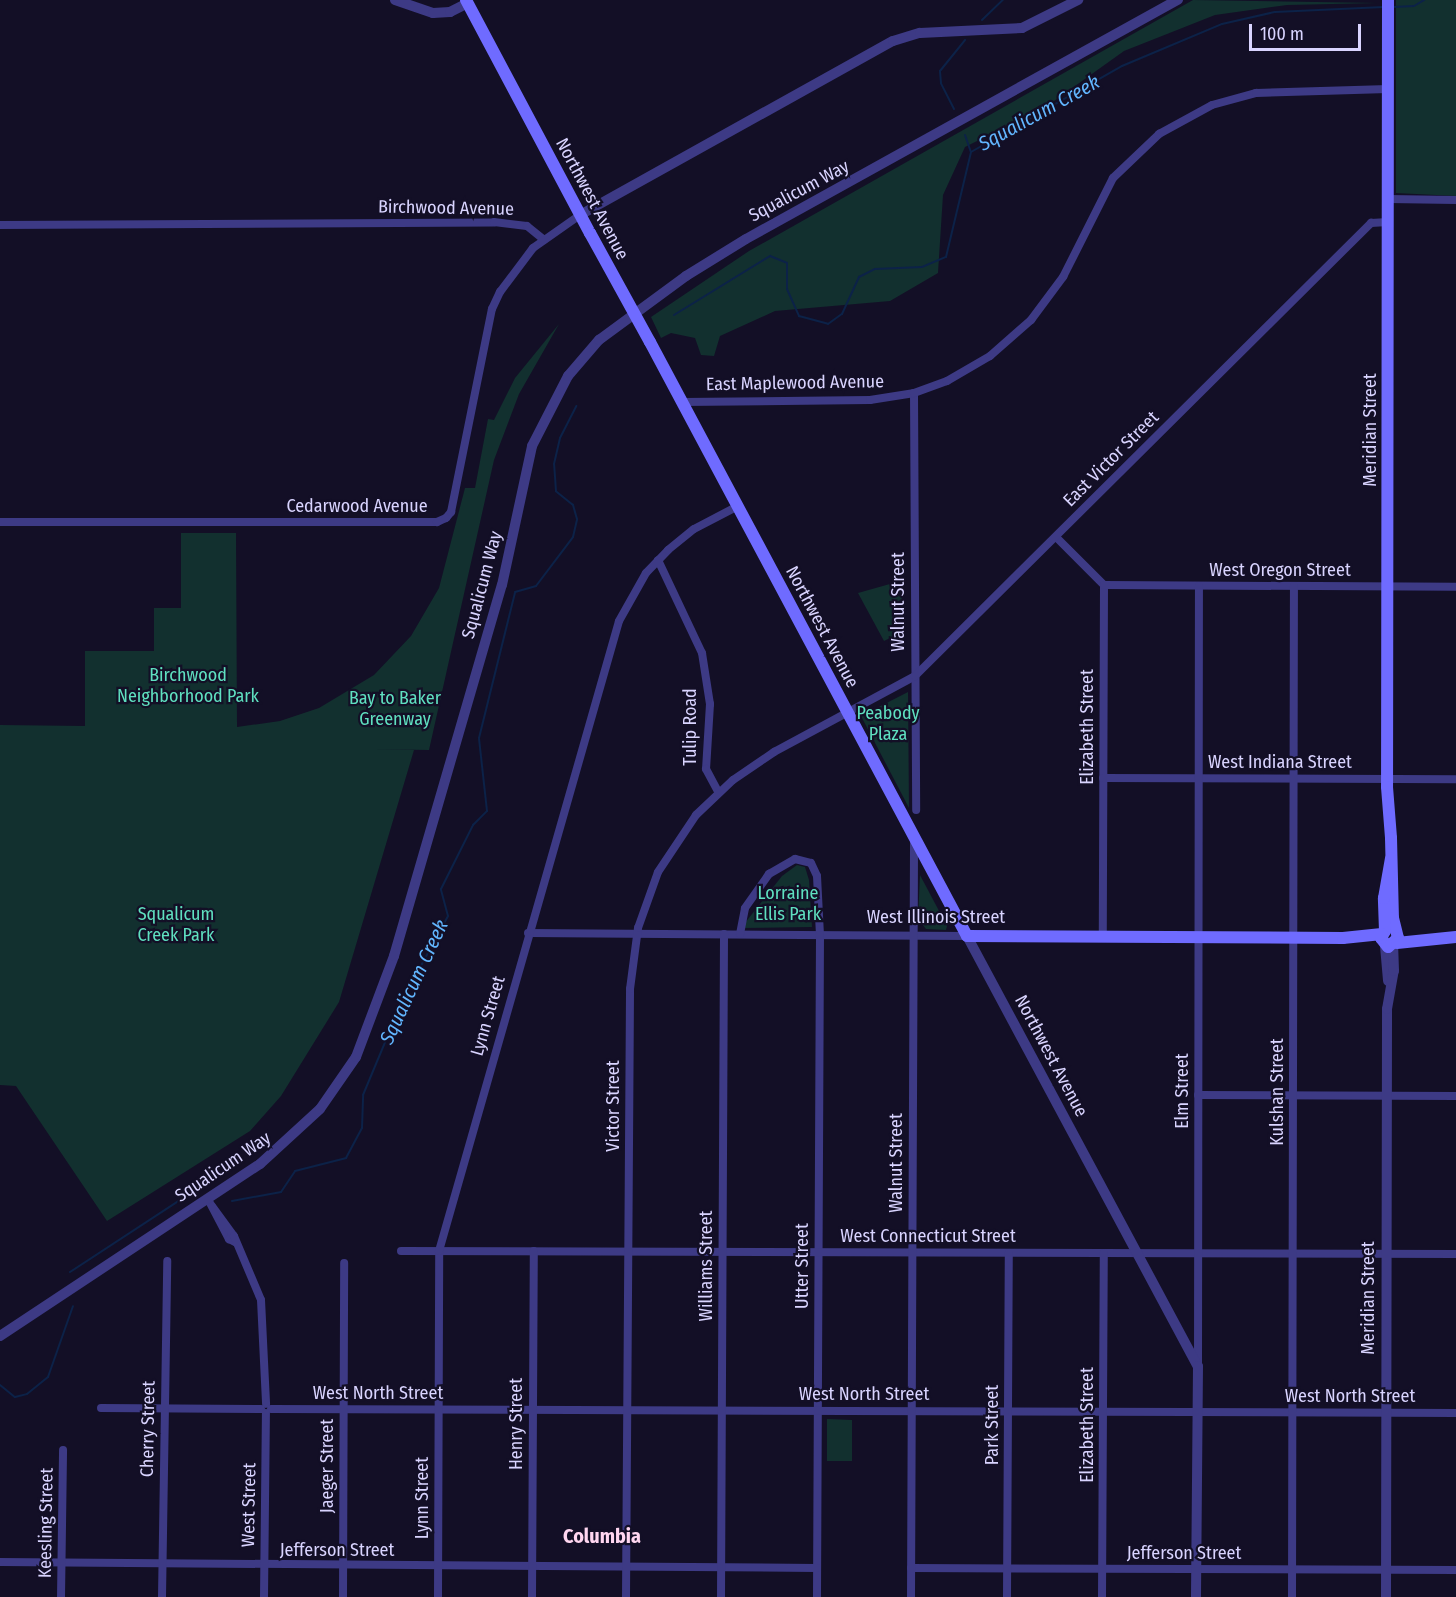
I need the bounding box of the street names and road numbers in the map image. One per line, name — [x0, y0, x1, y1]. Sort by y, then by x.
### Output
street label: Northwest Avenue — [551, 134, 633, 264]
street label: Squalicum Way — [745, 156, 853, 226]
street label: Birchwood Avenue — [378, 196, 514, 220]
street label: East Maplewood Avenue — [706, 371, 884, 395]
street label: Meridian Street — [1359, 373, 1381, 487]
street label: East Victor Street — [1059, 407, 1163, 511]
street label: Cedarwood Avenue — [286, 495, 428, 517]
street label: Squalicum Way — [457, 529, 507, 641]
street label: Walnut Street — [887, 552, 909, 652]
street label: West Oregon Street — [1209, 559, 1351, 581]
street label: Northwest Avenue — [781, 562, 863, 692]
street label: Elizabeth Street — [1076, 669, 1098, 785]
street label: Tulip Road — [679, 688, 701, 766]
street label: West Indiana Street — [1208, 751, 1352, 773]
street label: West Illinois Street — [867, 906, 1005, 928]
street label: Lynn Street — [466, 973, 510, 1059]
street label: Northwest Avenue — [1010, 991, 1092, 1121]
street label: Kulshan Street — [1266, 1038, 1288, 1146]
street label: Elm Street — [1171, 1053, 1193, 1129]
street label: Victor Street — [602, 1060, 624, 1152]
street label: Walnut Street — [885, 1113, 907, 1213]
street label: Squalicum Way — [171, 1127, 275, 1207]
street label: Williams Street — [695, 1211, 717, 1321]
street label: Utter Street — [791, 1223, 813, 1309]
street label: West Connecticut Street — [840, 1225, 1016, 1247]
street label: Meridian Street — [1357, 1241, 1379, 1355]
street label: Elizabeth Street — [1076, 1367, 1098, 1483]
street label: Henry Street — [505, 1378, 527, 1470]
street label: Cherry Street — [136, 1381, 160, 1477]
street label: West North Street — [313, 1382, 443, 1404]
street label: West North Street — [799, 1383, 929, 1405]
street label: Park Street — [981, 1385, 1003, 1465]
street label: West North Street — [1285, 1385, 1415, 1407]
street label: Jaeger Street — [316, 1419, 338, 1513]
street label: Lynn Street — [411, 1457, 433, 1539]
street label: West Street — [237, 1463, 261, 1547]
street label: Keesling Street — [34, 1468, 58, 1578]
street label: Jefferson Street — [280, 1539, 394, 1561]
street label: Jefferson Street — [1127, 1542, 1241, 1564]

